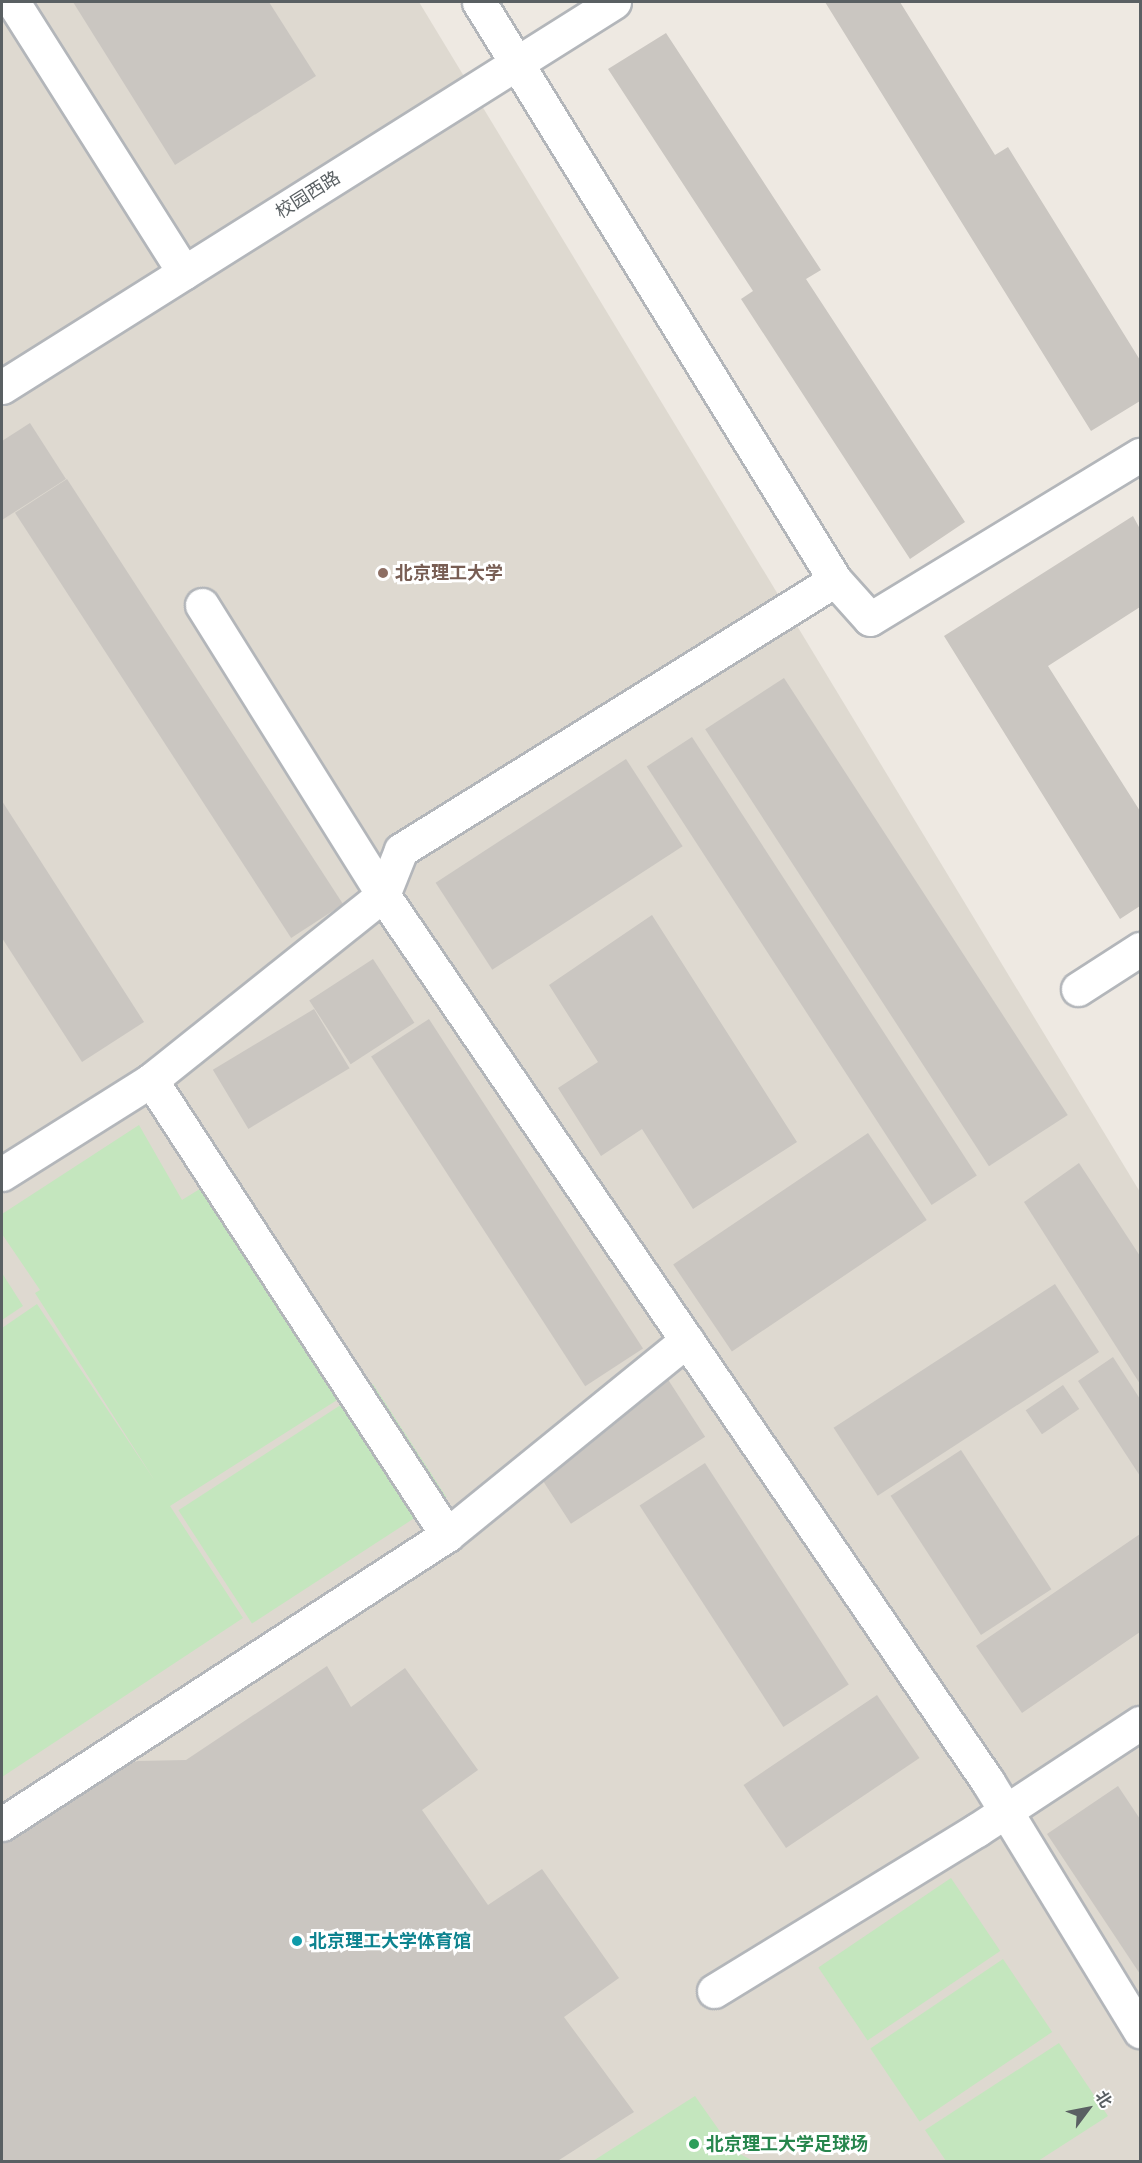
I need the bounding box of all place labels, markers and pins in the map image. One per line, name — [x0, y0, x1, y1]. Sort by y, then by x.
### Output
place label: 北京理工大学 — [395, 562, 503, 584]
marker: 北京理工大学 — [376, 566, 390, 580]
place label: 北京理工大学体育馆 — [309, 1930, 471, 1952]
marker: 北京理工大学体育馆 — [290, 1934, 304, 1948]
place label: 北京理工大学足球场 — [706, 2133, 868, 2155]
marker: 北京理工大学足球场 — [687, 2137, 701, 2151]

